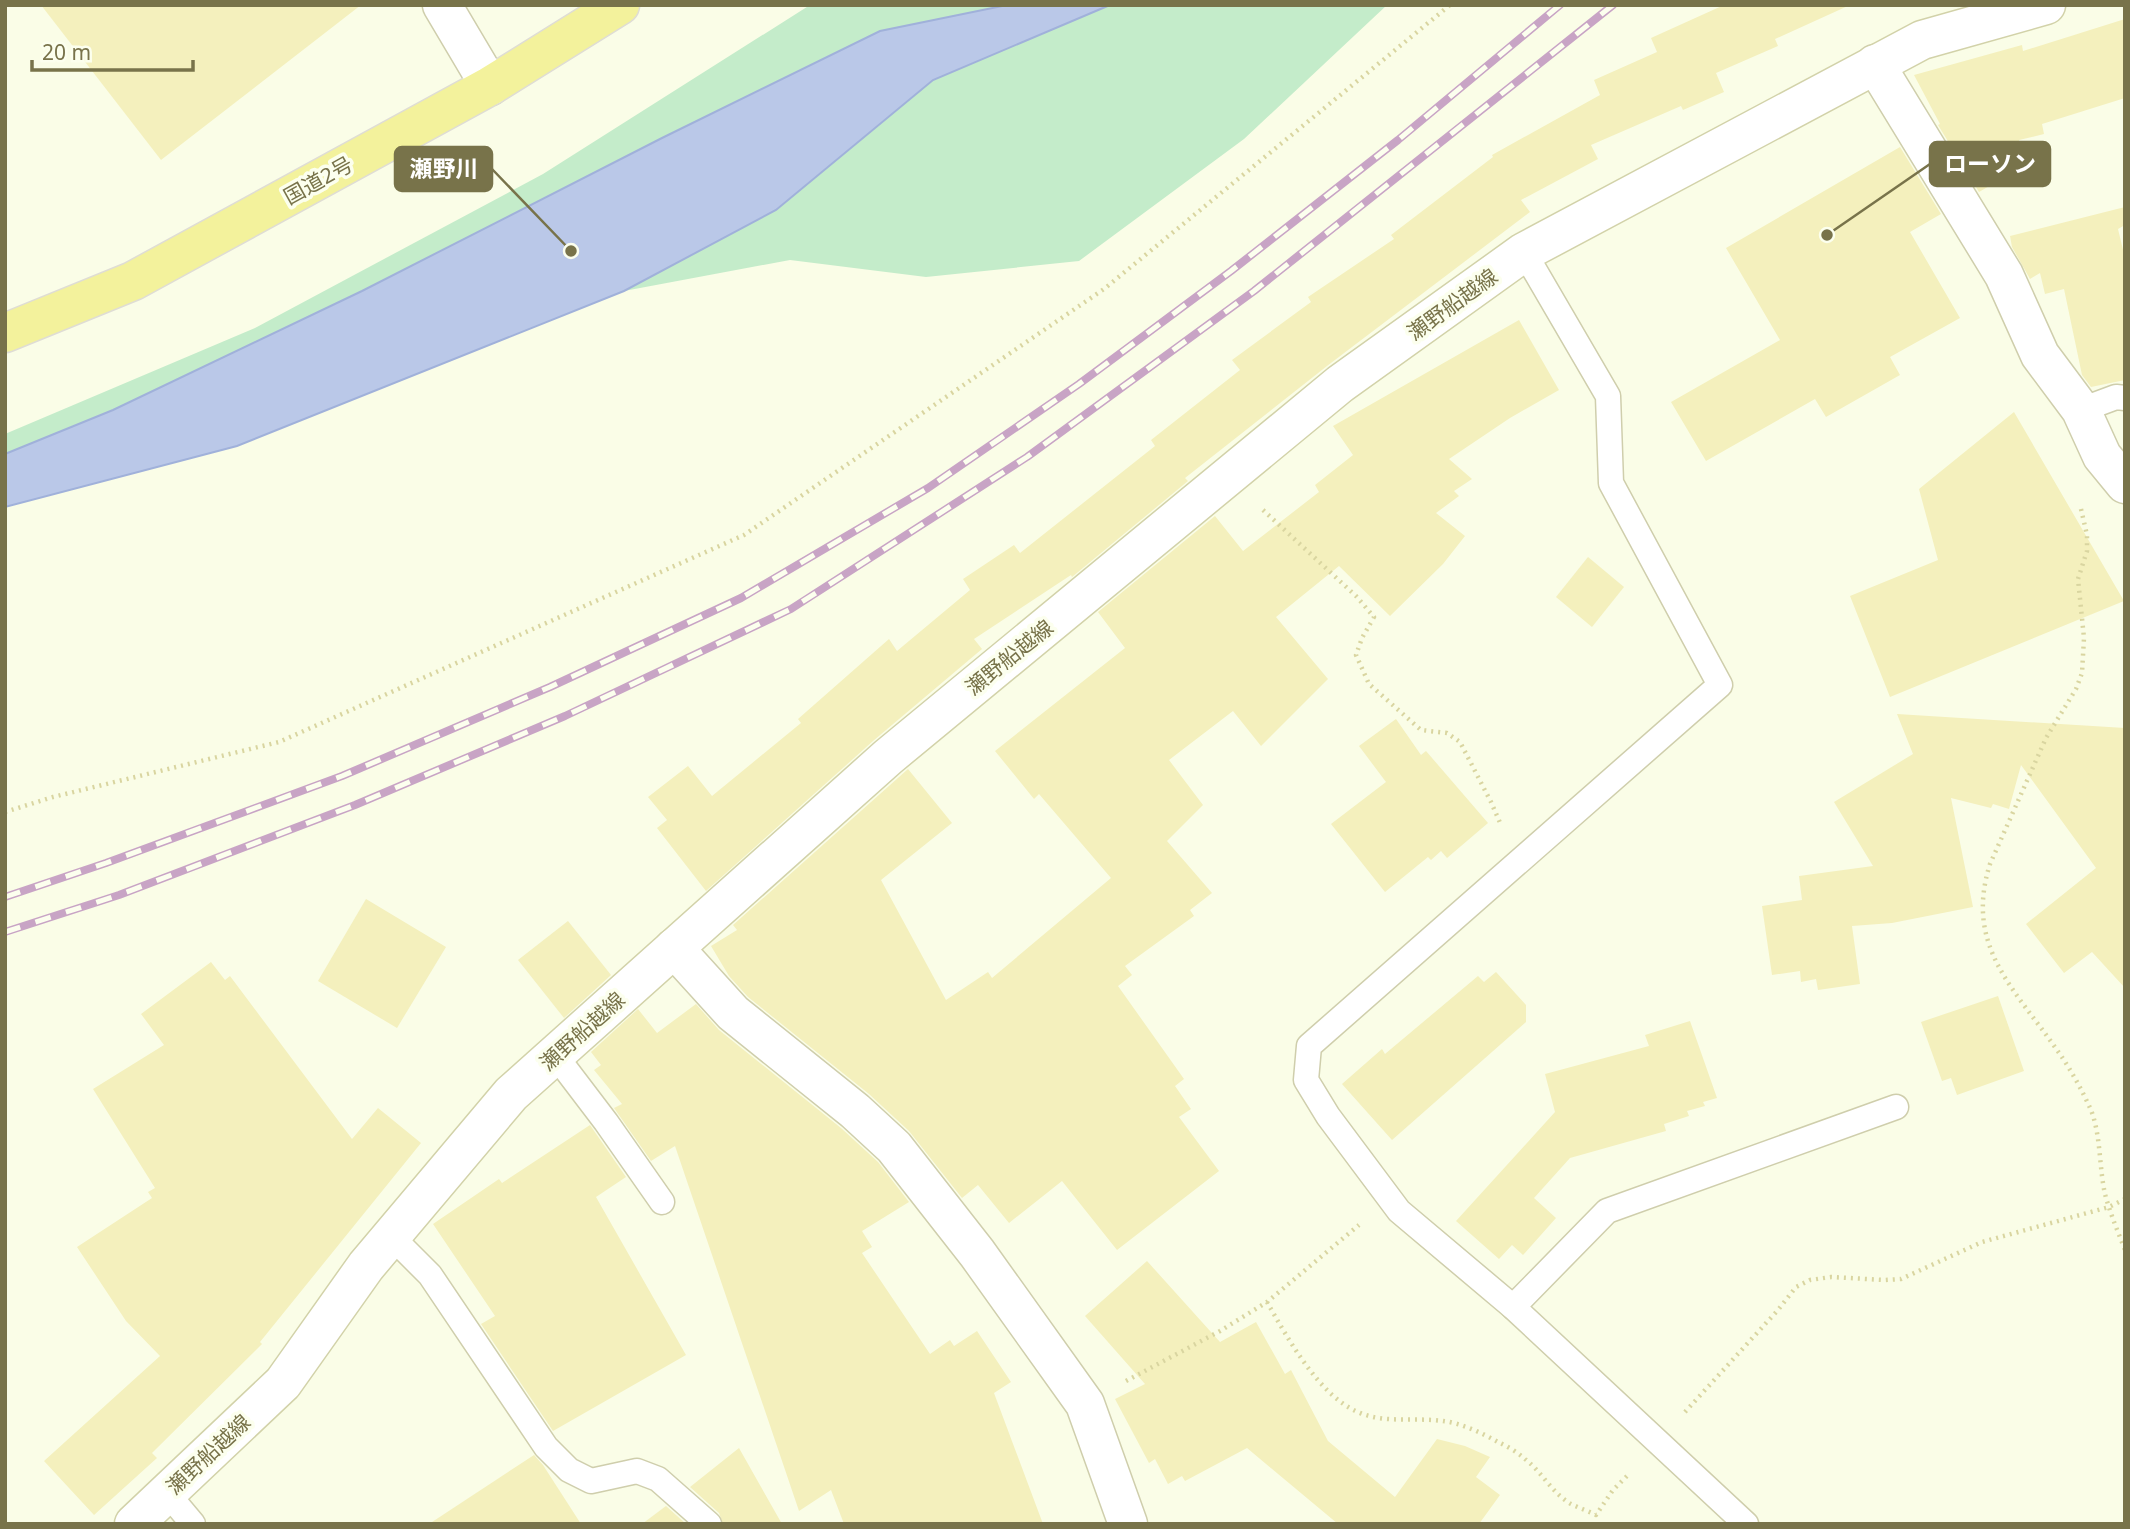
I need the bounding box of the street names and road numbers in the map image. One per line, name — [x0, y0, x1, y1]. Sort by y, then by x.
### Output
street label: 国道2号 — [278, 150, 358, 210]
street label: 瀬野船越線 — [1401, 262, 1503, 346]
street label: 瀬野船越線 — [959, 613, 1059, 701]
street label: 瀬野船越線 — [534, 985, 630, 1077]
street label: 瀬野船越線 — [160, 1408, 256, 1500]

